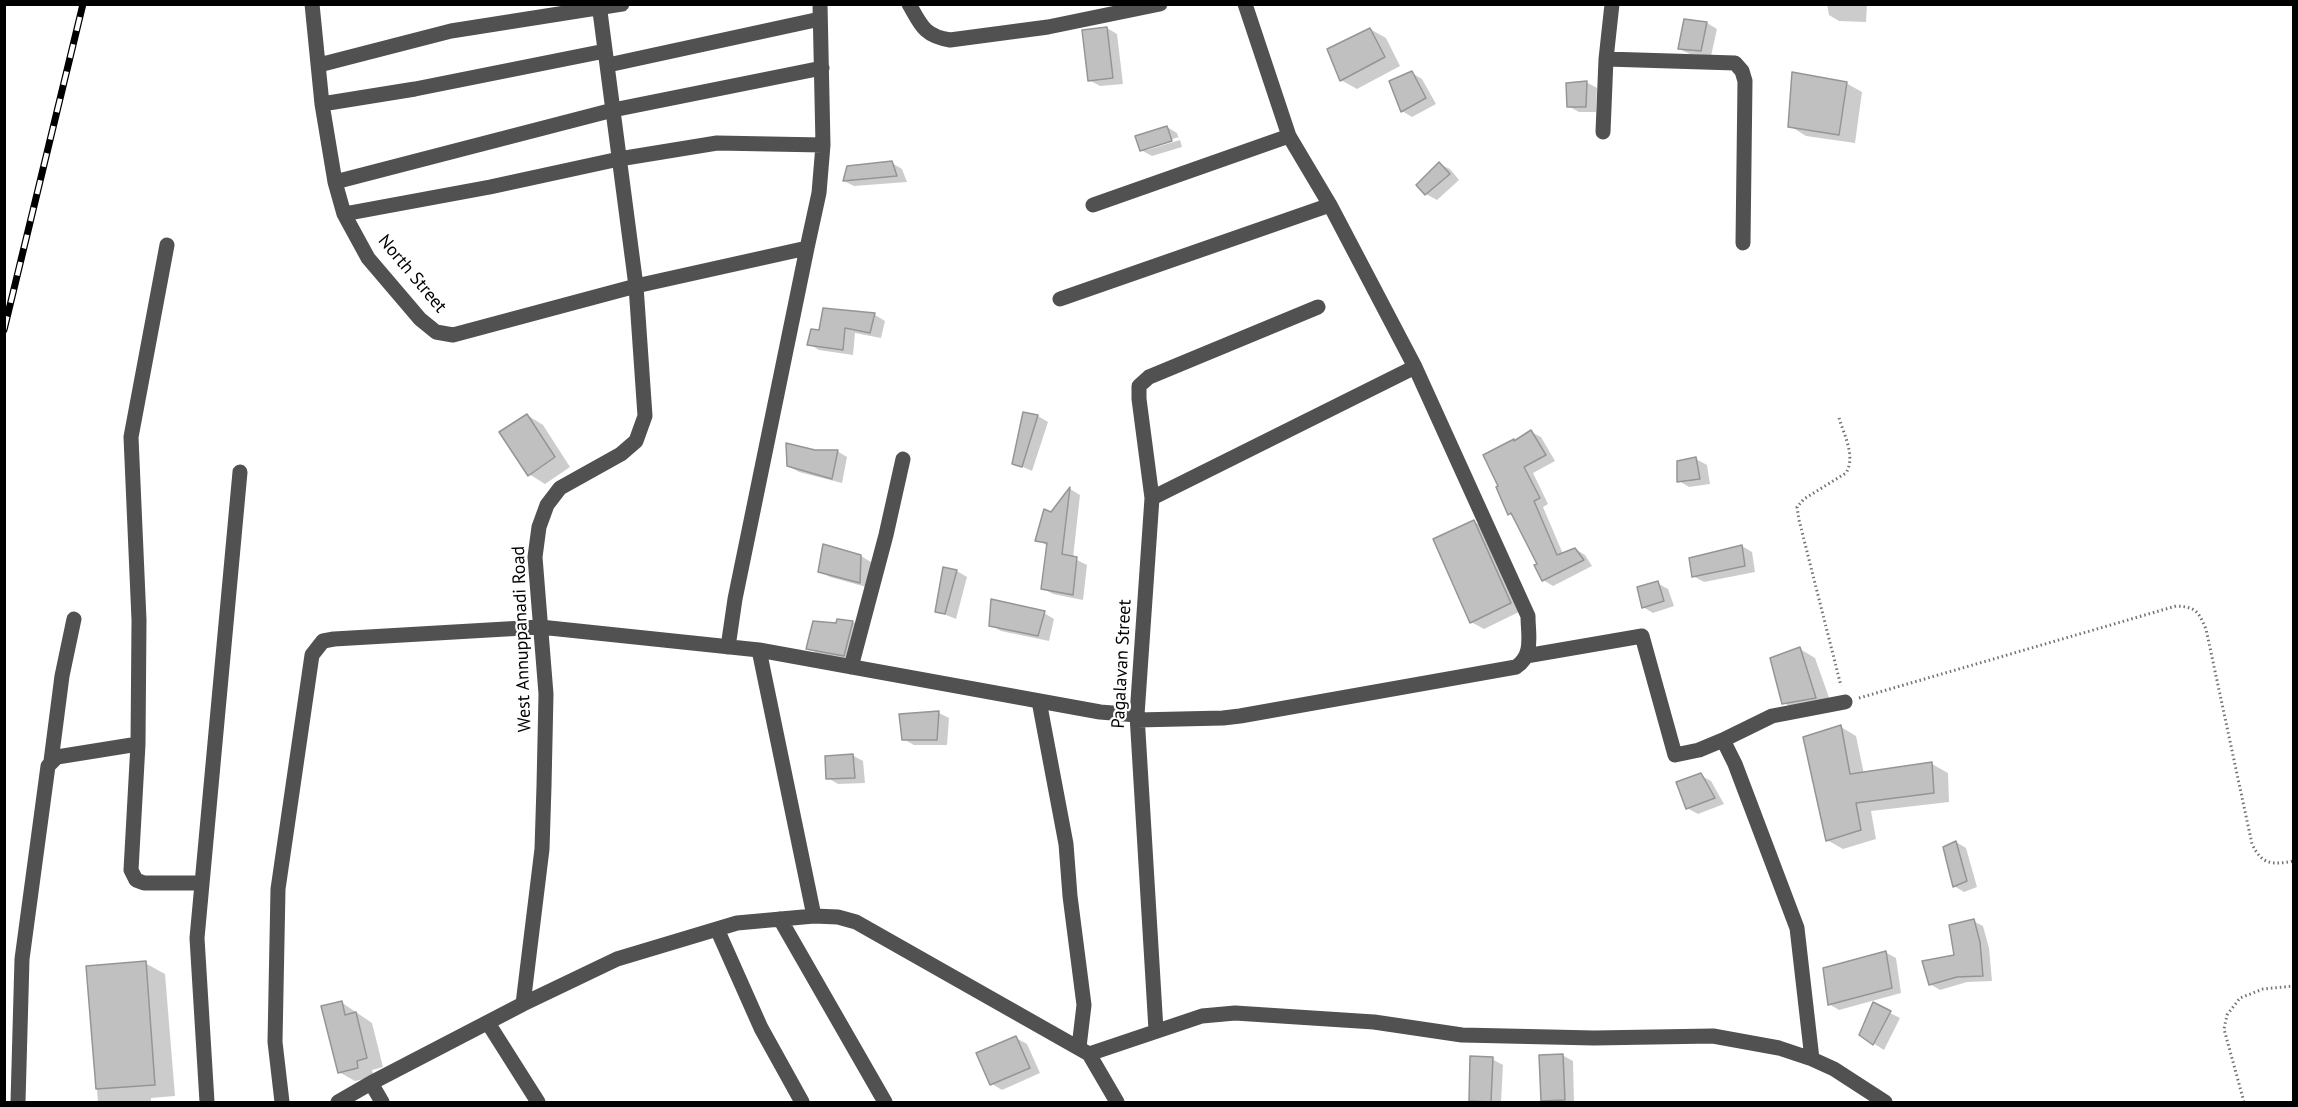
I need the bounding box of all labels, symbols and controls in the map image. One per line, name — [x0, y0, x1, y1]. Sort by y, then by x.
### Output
street label: North Street — [373, 231, 451, 317]
street label: West Annuppanadi Road — [508, 546, 536, 732]
street label: Pagalavan Street — [1108, 599, 1136, 729]

